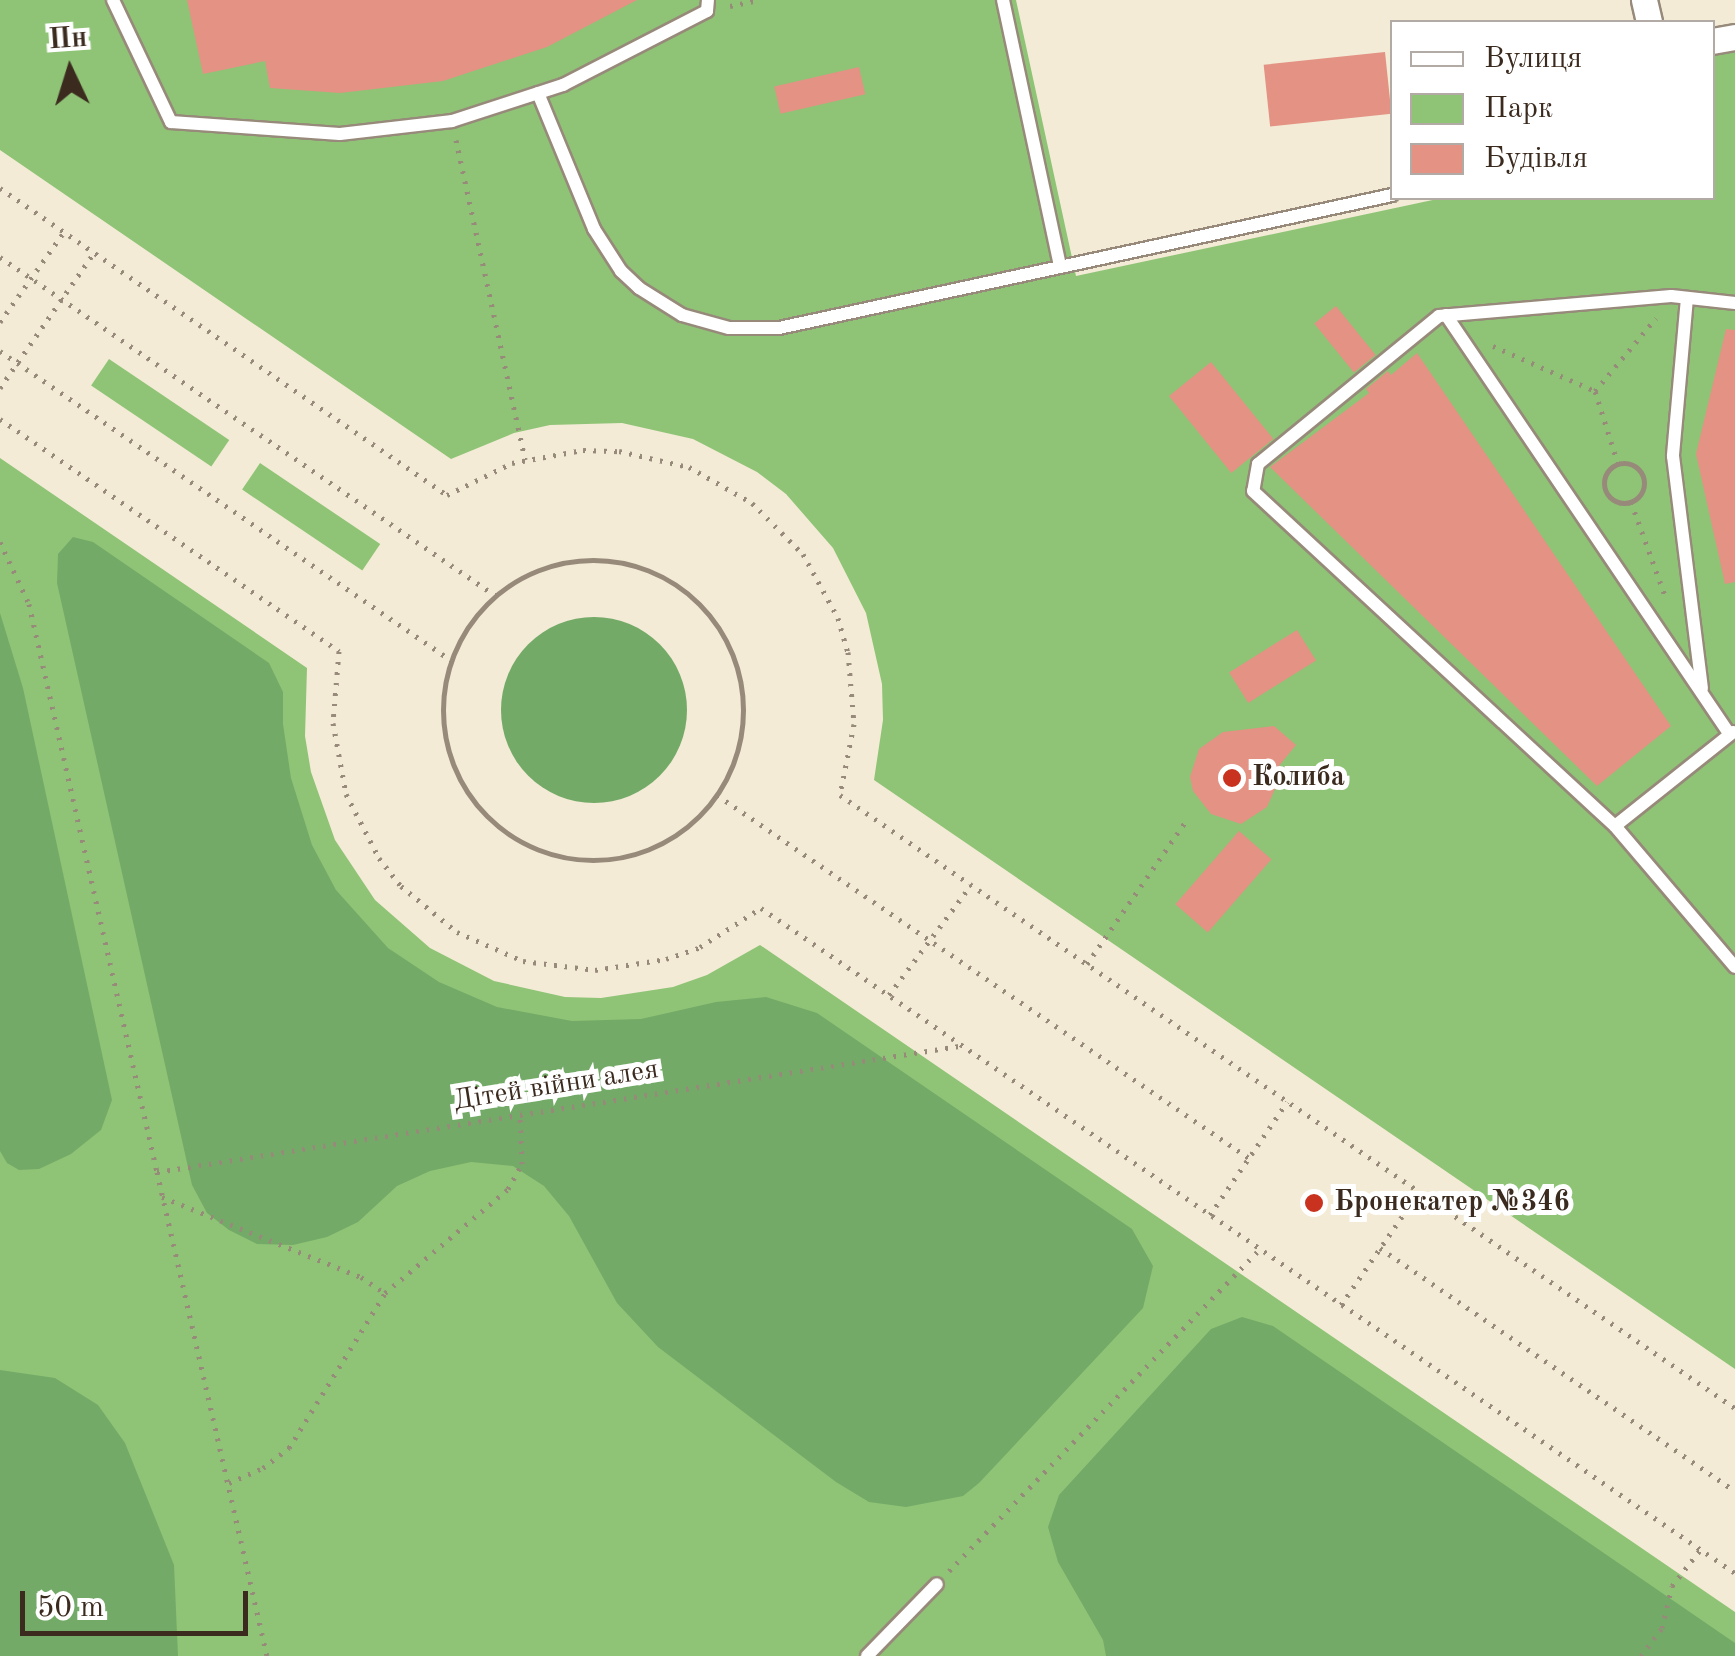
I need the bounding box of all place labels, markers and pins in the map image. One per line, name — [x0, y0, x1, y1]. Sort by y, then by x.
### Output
place label: Колиба — [1252, 761, 1345, 795]
marker: Колиба — [1221, 767, 1243, 789]
place label: Бронекатер №346 — [1334, 1186, 1570, 1220]
marker: Бронекатер №346 — [1303, 1192, 1325, 1214]

